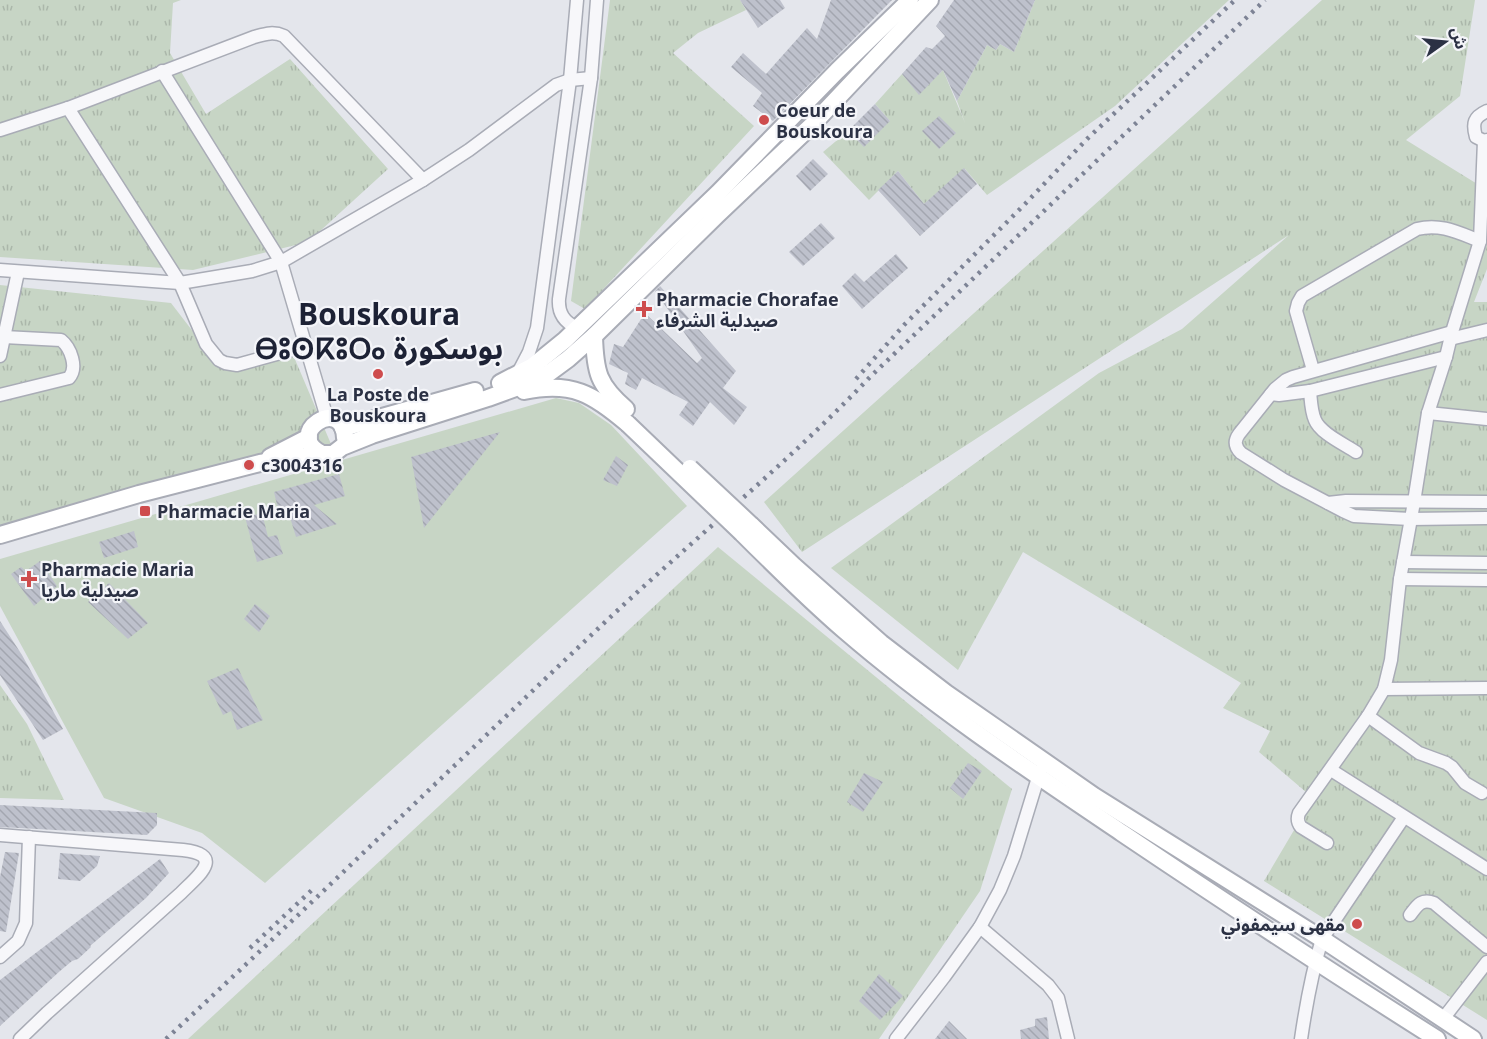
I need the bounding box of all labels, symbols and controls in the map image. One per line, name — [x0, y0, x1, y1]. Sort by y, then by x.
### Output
north arrow — [1415, 12, 1475, 72]
text: ش — [1446, 25, 1473, 52]
place label: Coeur de Bouskoura — [776, 98, 873, 143]
marker: Coeur de Bouskoura — [757, 113, 771, 127]
place label: Pharmacie Chorafae صيدلية الشرفاء — [656, 287, 839, 332]
district label: Bouskoura ⴱⵓⵙⴽⵓⵔⴰ بوسكورة — [255, 293, 503, 368]
marker: Pharmacie Chorafae صيدلية الشرفاء — [637, 302, 651, 316]
marker: La Poste de Bouskoura — [371, 367, 385, 381]
place label: La Poste de Bouskoura — [327, 382, 429, 427]
place label: c3004316 — [261, 453, 342, 477]
marker: c3004316 — [242, 458, 256, 472]
place label: Pharmacie Maria — [157, 499, 310, 523]
marker: Pharmacie Maria — [138, 504, 152, 518]
place label: Pharmacie Maria صيدلية ماريا — [41, 557, 194, 602]
marker: Pharmacie Maria صيدلية ماريا — [22, 572, 36, 586]
place label: مقهى سيمفوني — [1221, 912, 1345, 939]
marker: مقهى سيمفوني — [1350, 917, 1364, 931]

